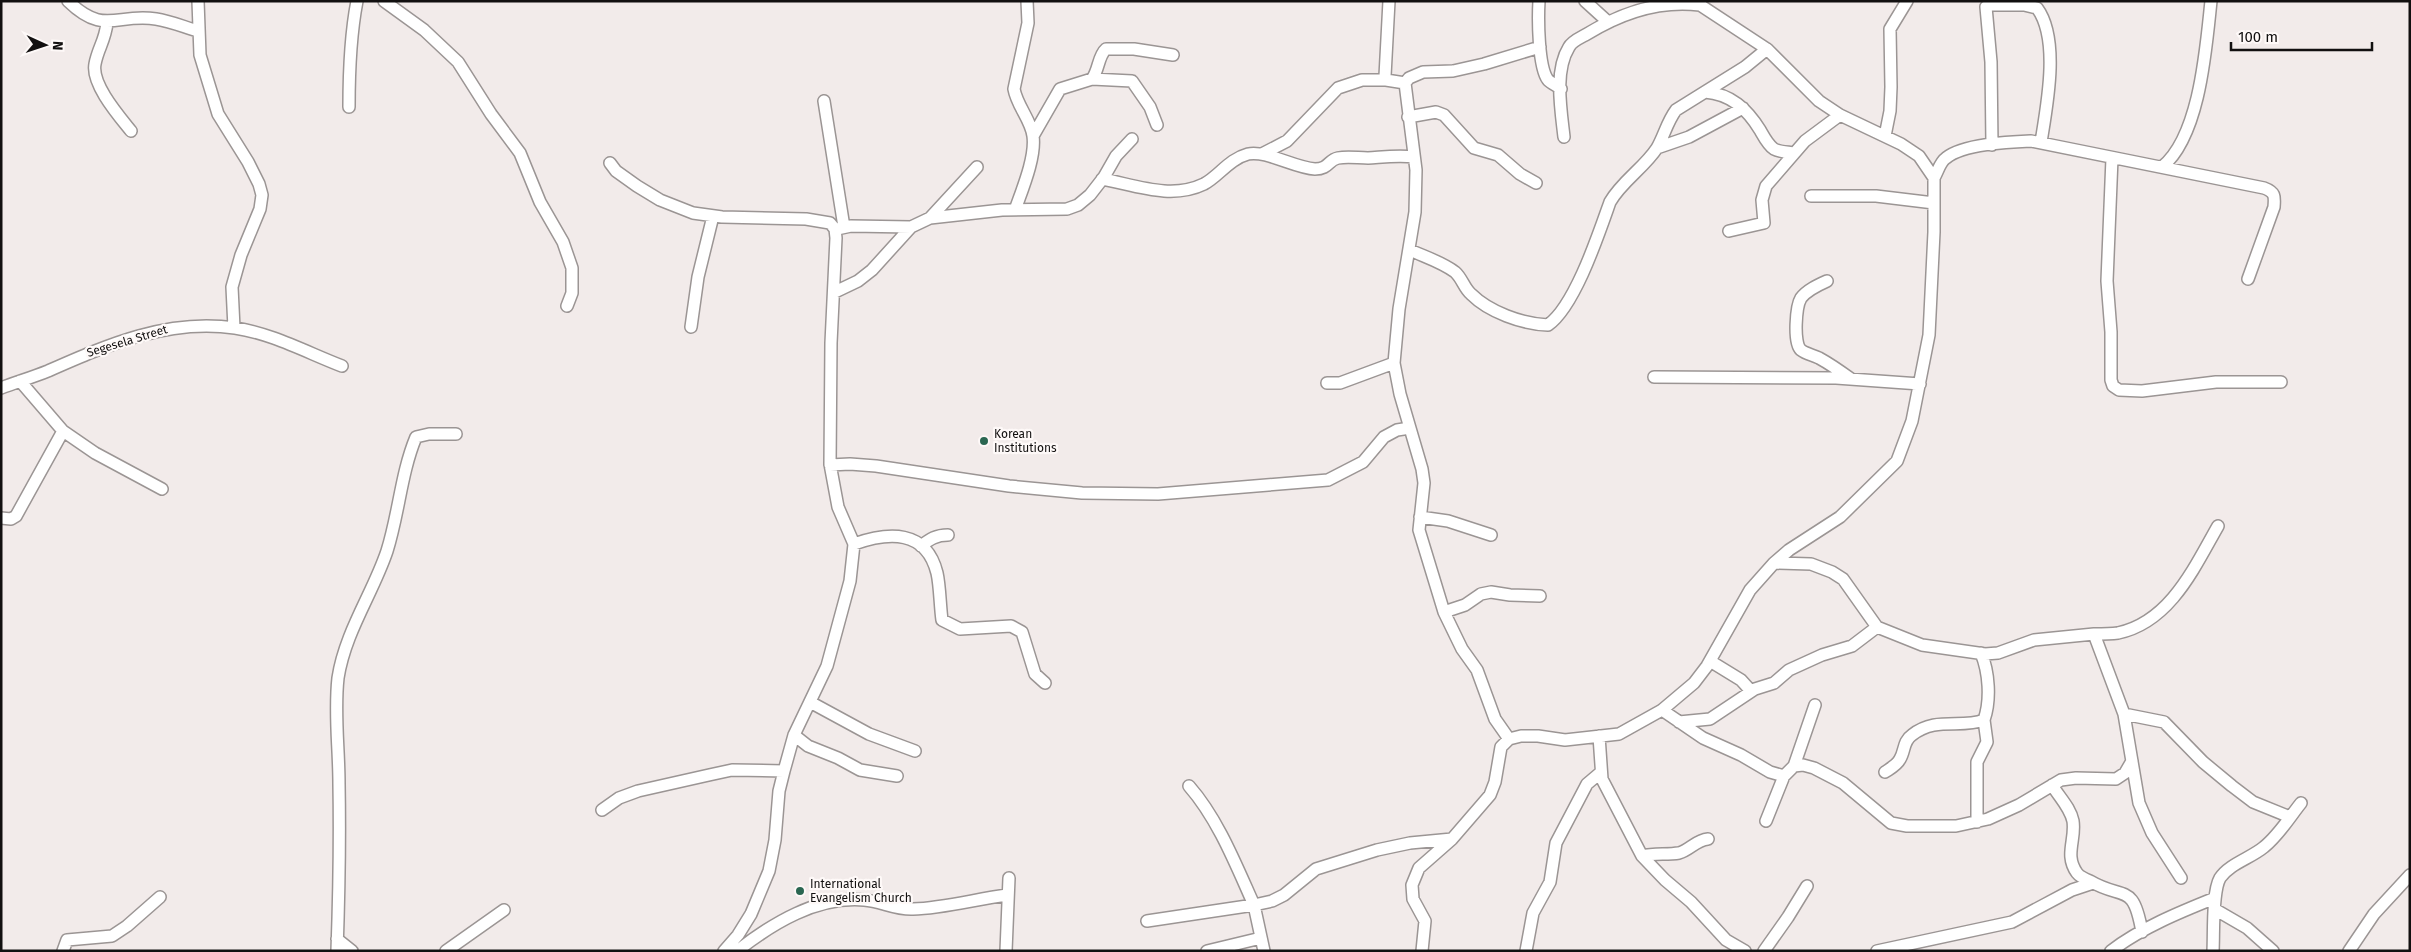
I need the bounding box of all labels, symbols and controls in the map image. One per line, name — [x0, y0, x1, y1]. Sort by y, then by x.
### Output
north arrow — [20, 20, 70, 70]
scale bar — [2231, 20, 2372, 52]
text: 100 m — [2238, 28, 2278, 46]
text: N — [49, 41, 66, 51]
street label: Segesela Street — [85, 322, 170, 360]
place label: Korean Institutions — [994, 427, 1057, 455]
marker: Korean Institutions — [978, 435, 990, 447]
place label: International Evangelism Church — [810, 877, 912, 905]
marker: International Evangelism Church — [794, 885, 806, 897]

